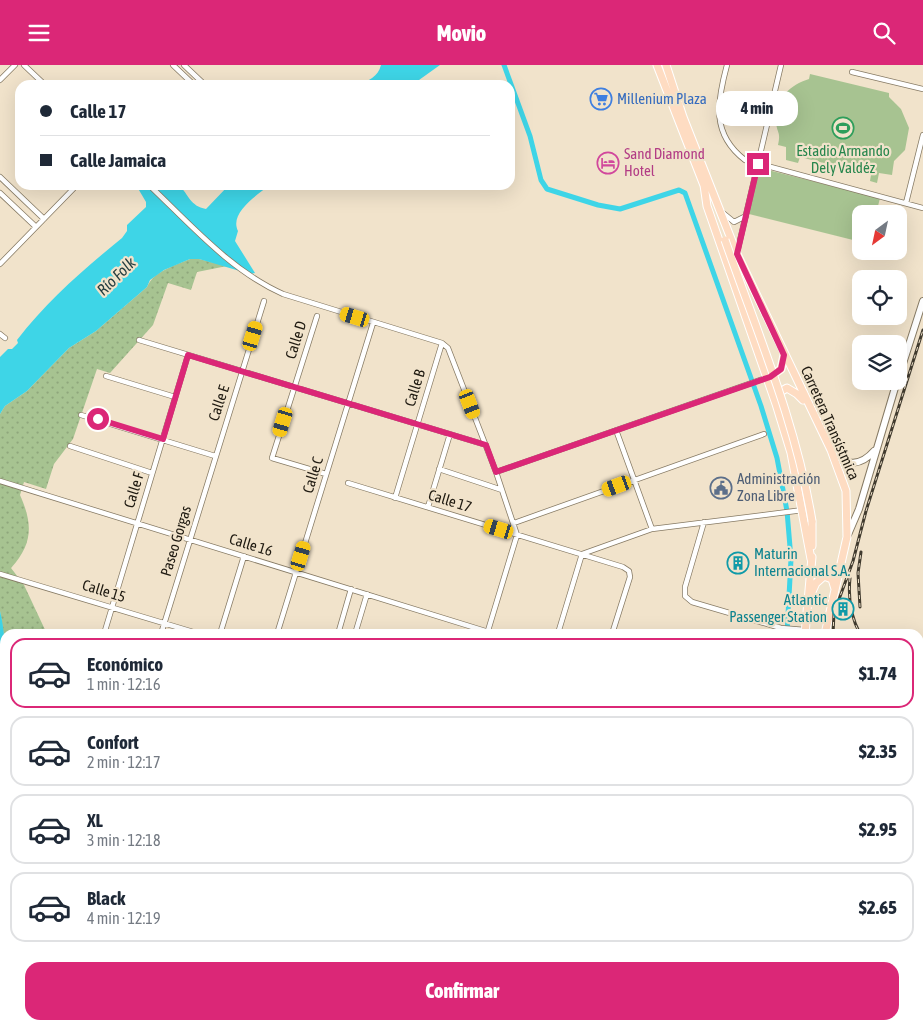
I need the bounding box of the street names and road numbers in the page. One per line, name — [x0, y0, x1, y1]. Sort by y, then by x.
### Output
street label: Calle D — [282, 319, 309, 361]
street label: Carretera Transístmica — [798, 363, 863, 482]
street label: Calle B — [401, 367, 428, 408]
street label: Calle E — [205, 382, 232, 423]
street label: Calle C — [299, 454, 326, 495]
street label: Calle F — [120, 470, 147, 510]
street label: Calle 17 — [426, 486, 474, 515]
street label: Paseo Gorgas — [157, 504, 194, 578]
street label: Calle 16 — [227, 530, 275, 559]
street label: Calle 15 — [80, 576, 128, 605]

